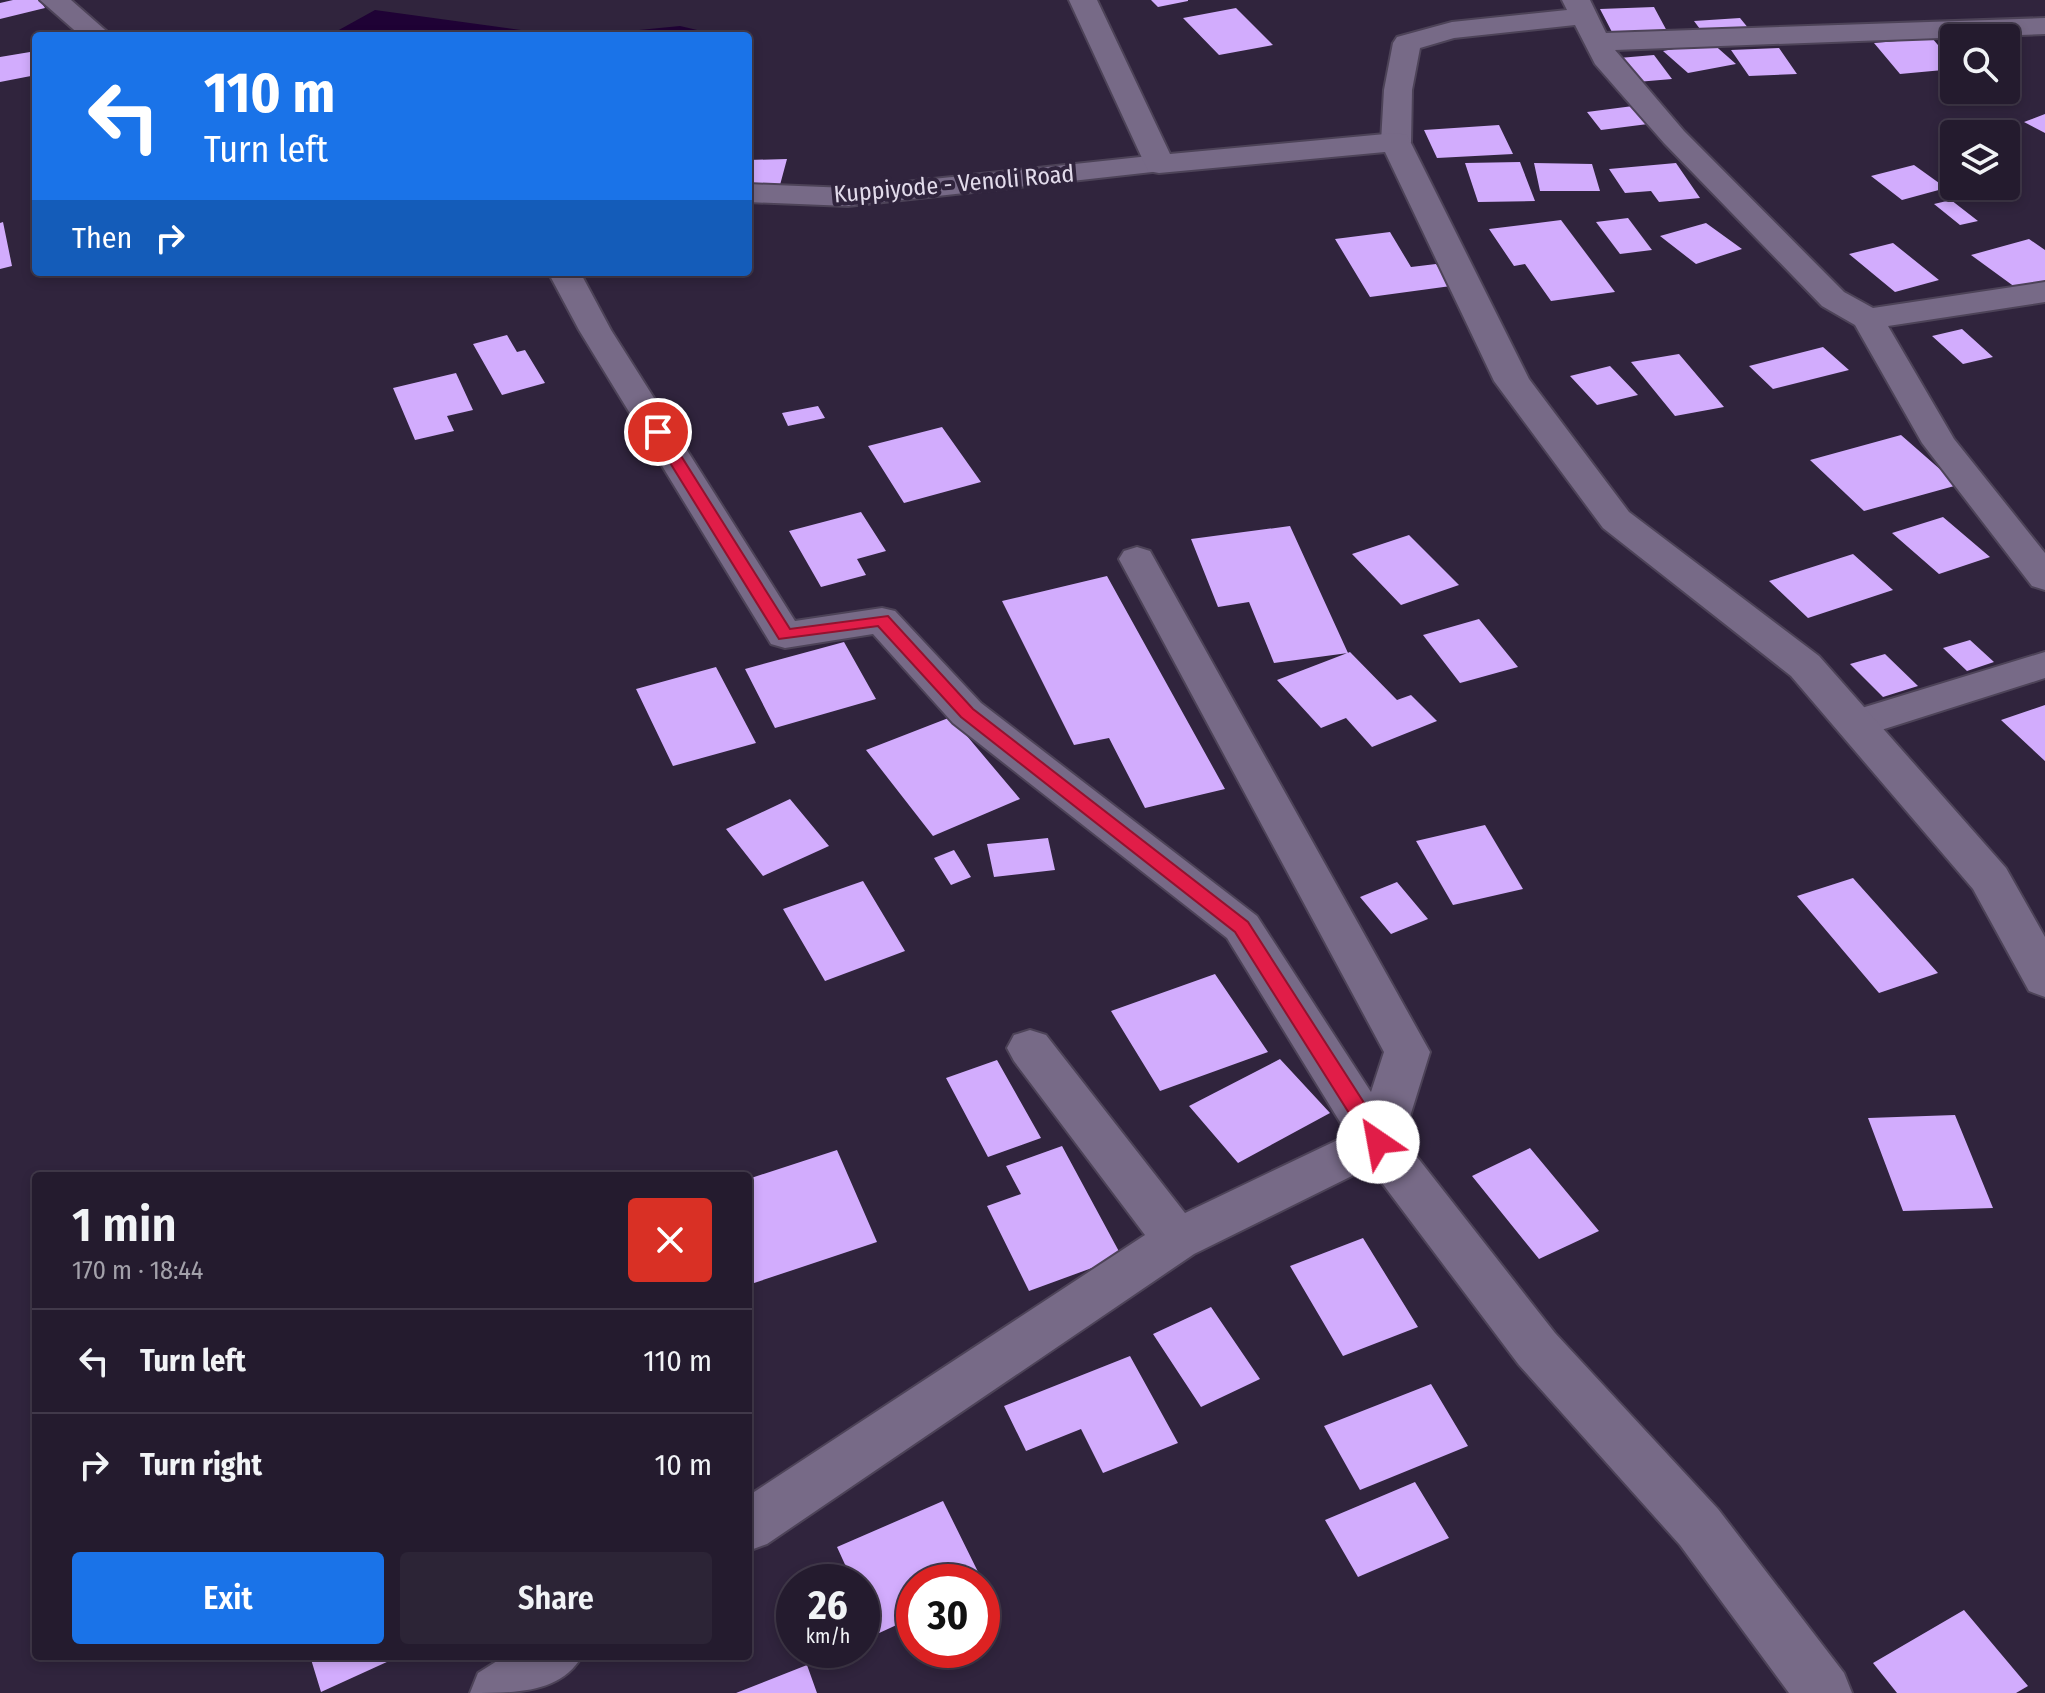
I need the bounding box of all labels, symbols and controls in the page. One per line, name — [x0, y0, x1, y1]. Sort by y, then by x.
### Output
map controls — [1940, 24, 2020, 200]
button: search — [1940, 24, 2020, 104]
text: 110 m — [204, 60, 335, 127]
icon: left — [72, 64, 176, 168]
button: layers — [1940, 120, 2020, 200]
text: Turn left — [204, 128, 328, 172]
street label: Kuppiyode - Venoli Road — [833, 160, 1075, 208]
icon: right — [148, 216, 192, 260]
text: Then — [72, 220, 132, 256]
pin — [624, 398, 692, 466]
icon: arrive — [636, 410, 680, 454]
position arrow — [1336, 1100, 1420, 1184]
text: 1 min — [72, 1196, 177, 1254]
button: close — [628, 1198, 712, 1282]
text: 170 m · 18:44 — [72, 1255, 203, 1286]
icon: left — [72, 1339, 116, 1383]
text: Turn left — [140, 1343, 246, 1379]
text: 110 m — [643, 1343, 712, 1379]
icon: right — [72, 1443, 116, 1487]
text: Turn right — [140, 1447, 262, 1483]
text: 10 m — [655, 1447, 712, 1483]
button: Exit — [72, 1552, 384, 1644]
button: Share — [400, 1552, 712, 1644]
speed limit sign: 30 — [896, 1564, 1000, 1668]
text: 26 — [808, 1582, 848, 1630]
text: km/h — [806, 1624, 850, 1648]

